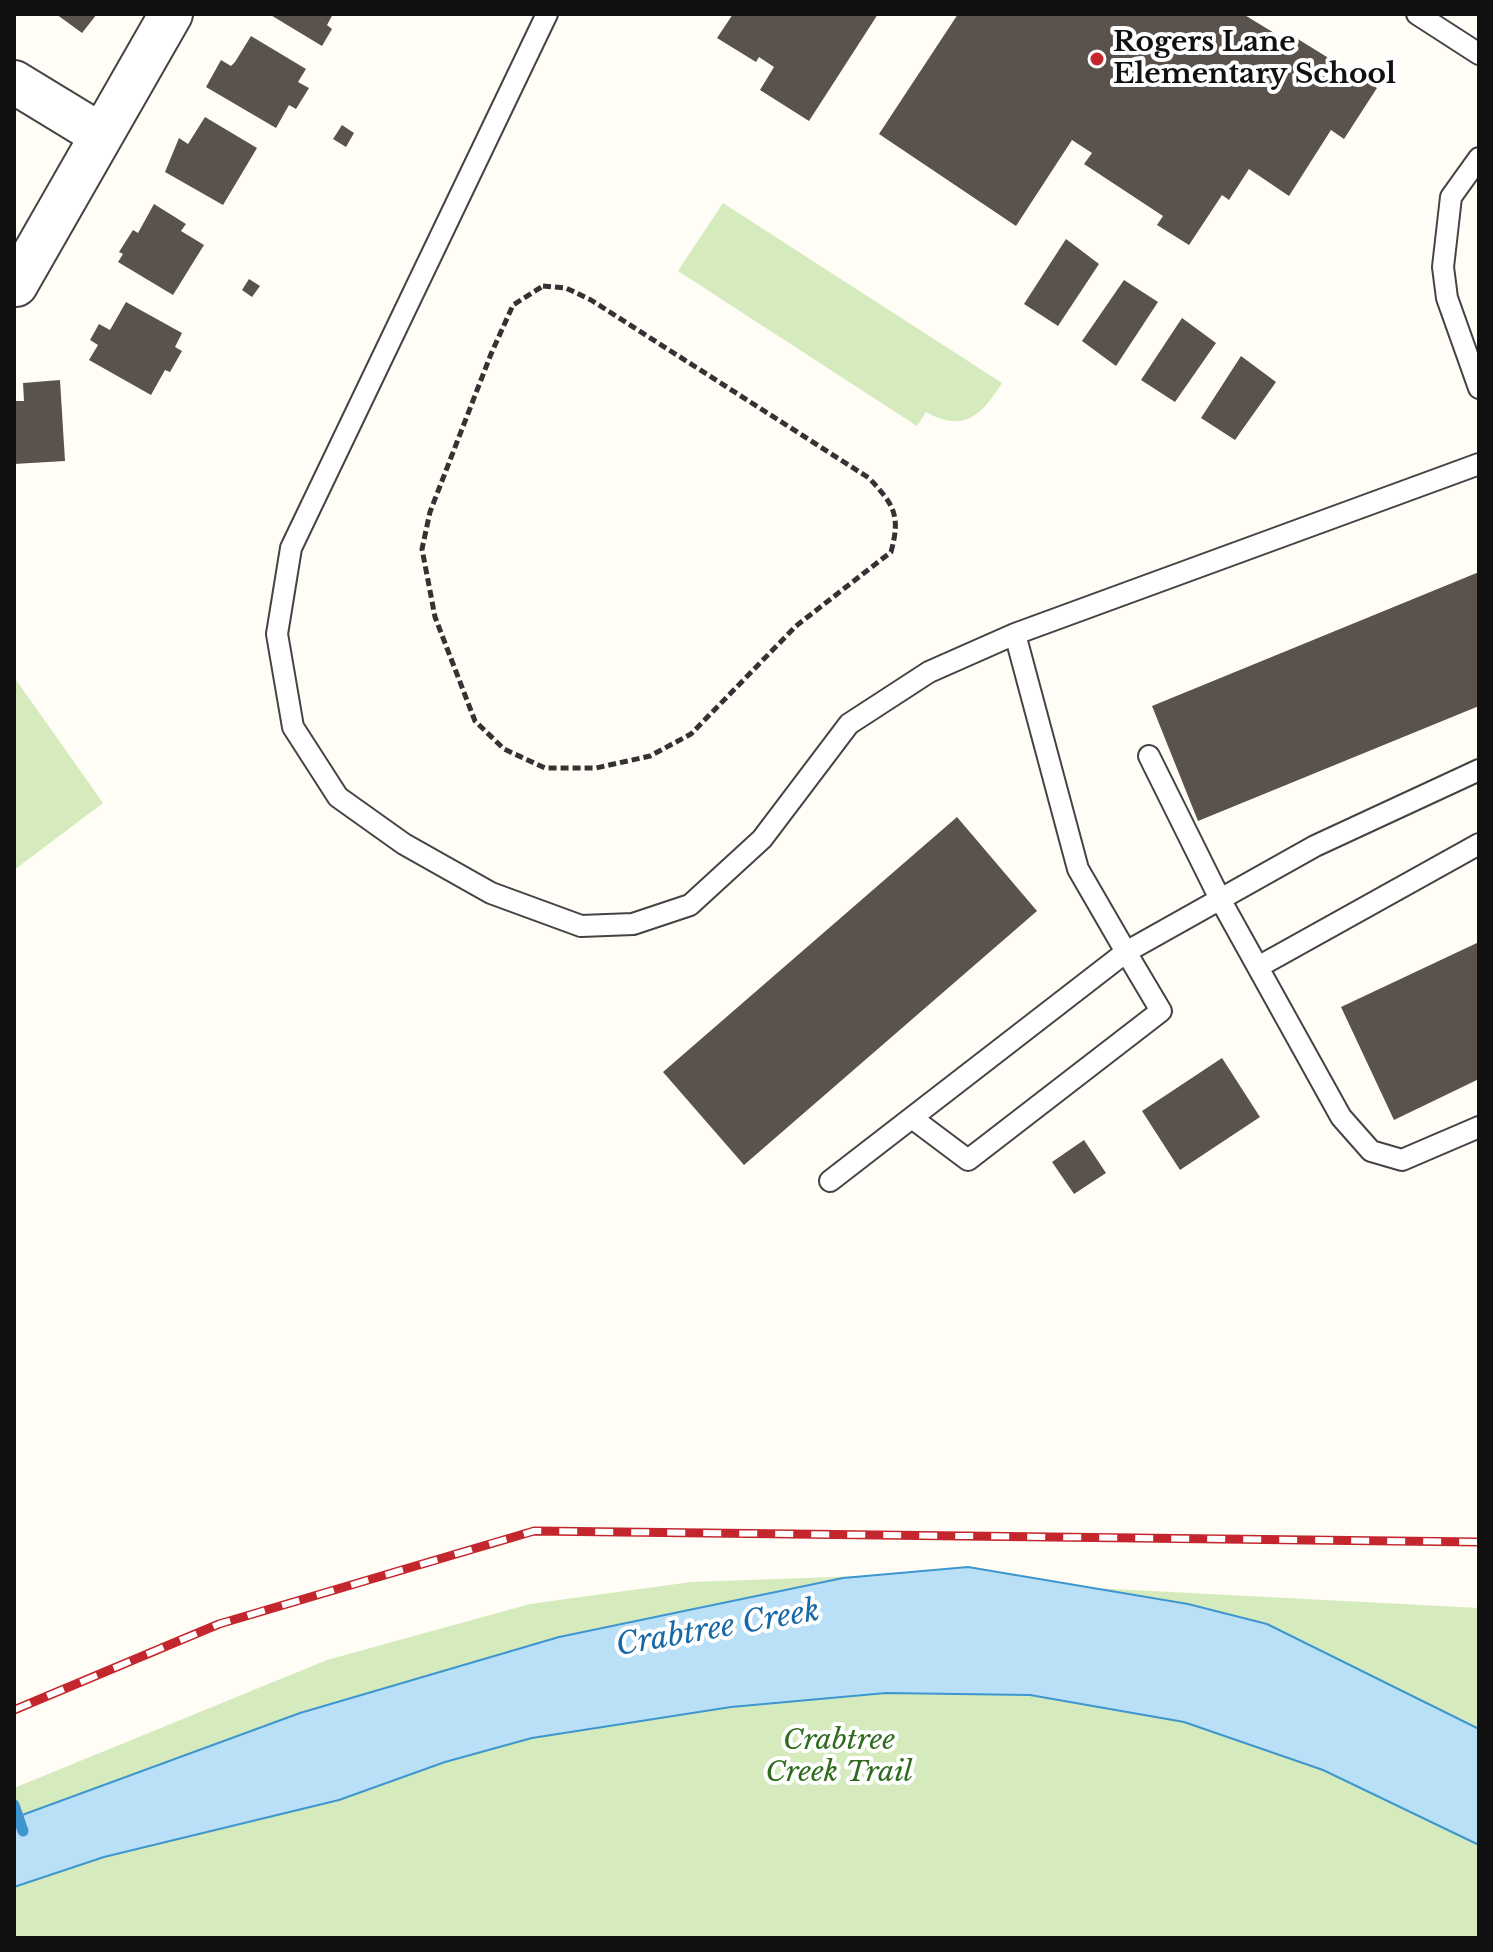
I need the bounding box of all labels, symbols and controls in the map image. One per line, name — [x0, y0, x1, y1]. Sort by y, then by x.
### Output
place label: Rogers Lane Elementary School — [1113, 26, 1396, 92]
marker: Rogers Lane Elementary School — [1088, 50, 1106, 68]
water label: Crabtree Creek — [613, 1593, 823, 1665]
park label: Crabtree Creek Trail — [765, 1724, 913, 1790]

